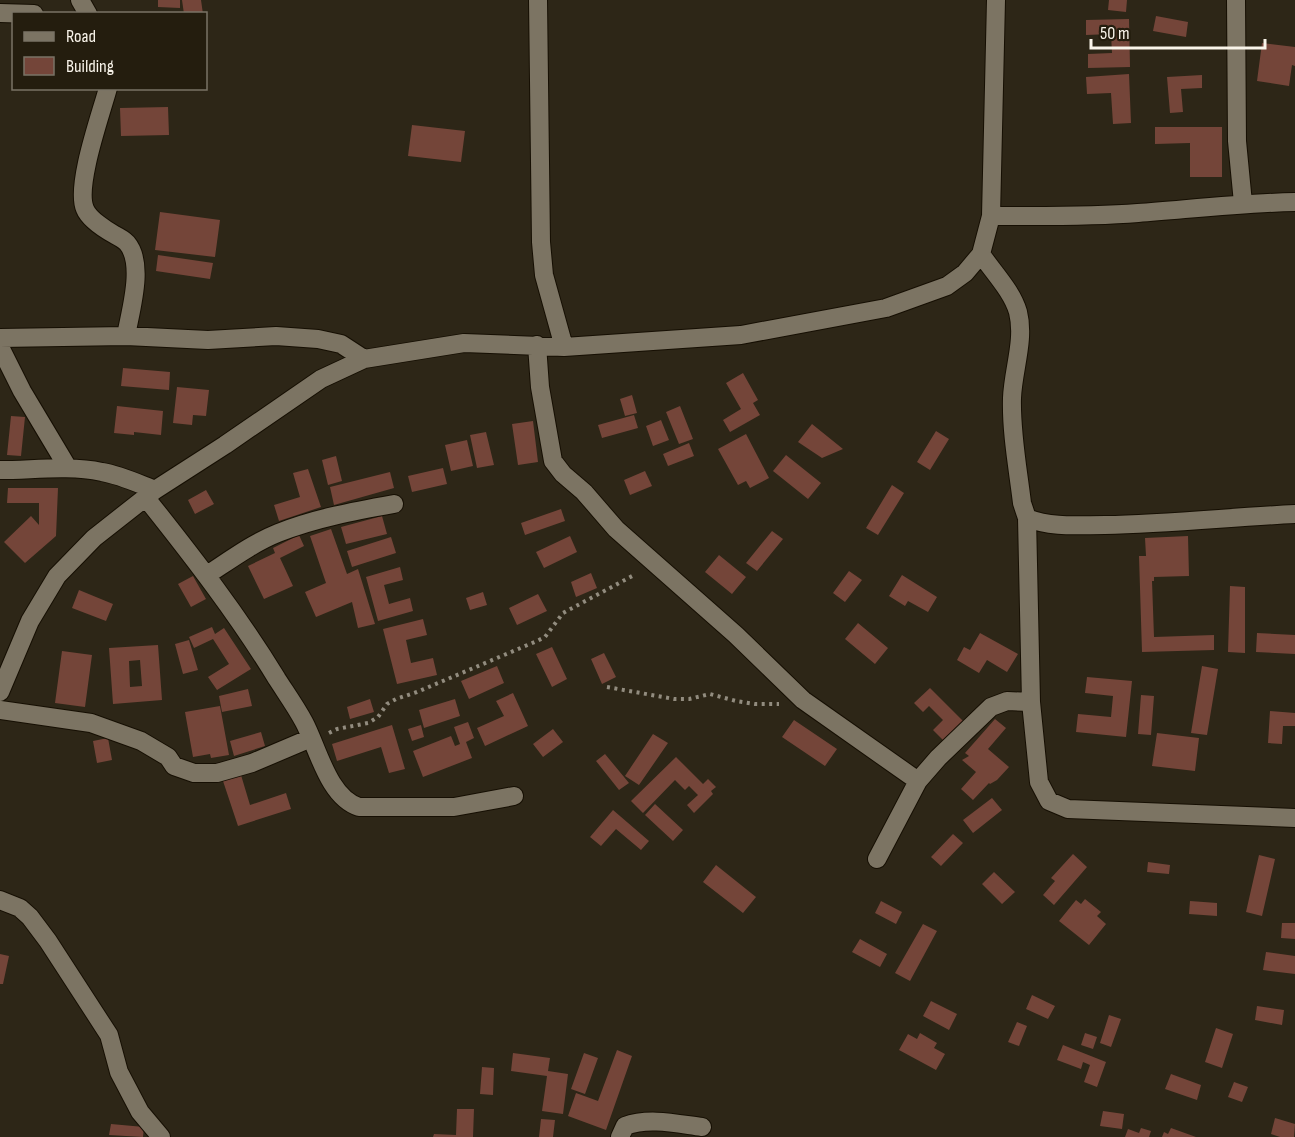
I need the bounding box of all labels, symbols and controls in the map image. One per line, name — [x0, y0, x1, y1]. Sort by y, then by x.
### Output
legend — [12, 12, 207, 90]
scale bar — [1091, 12, 1265, 50]
text: 50 m — [1100, 23, 1130, 44]
text: Road — [66, 26, 96, 47]
text: Building — [66, 56, 114, 77]

